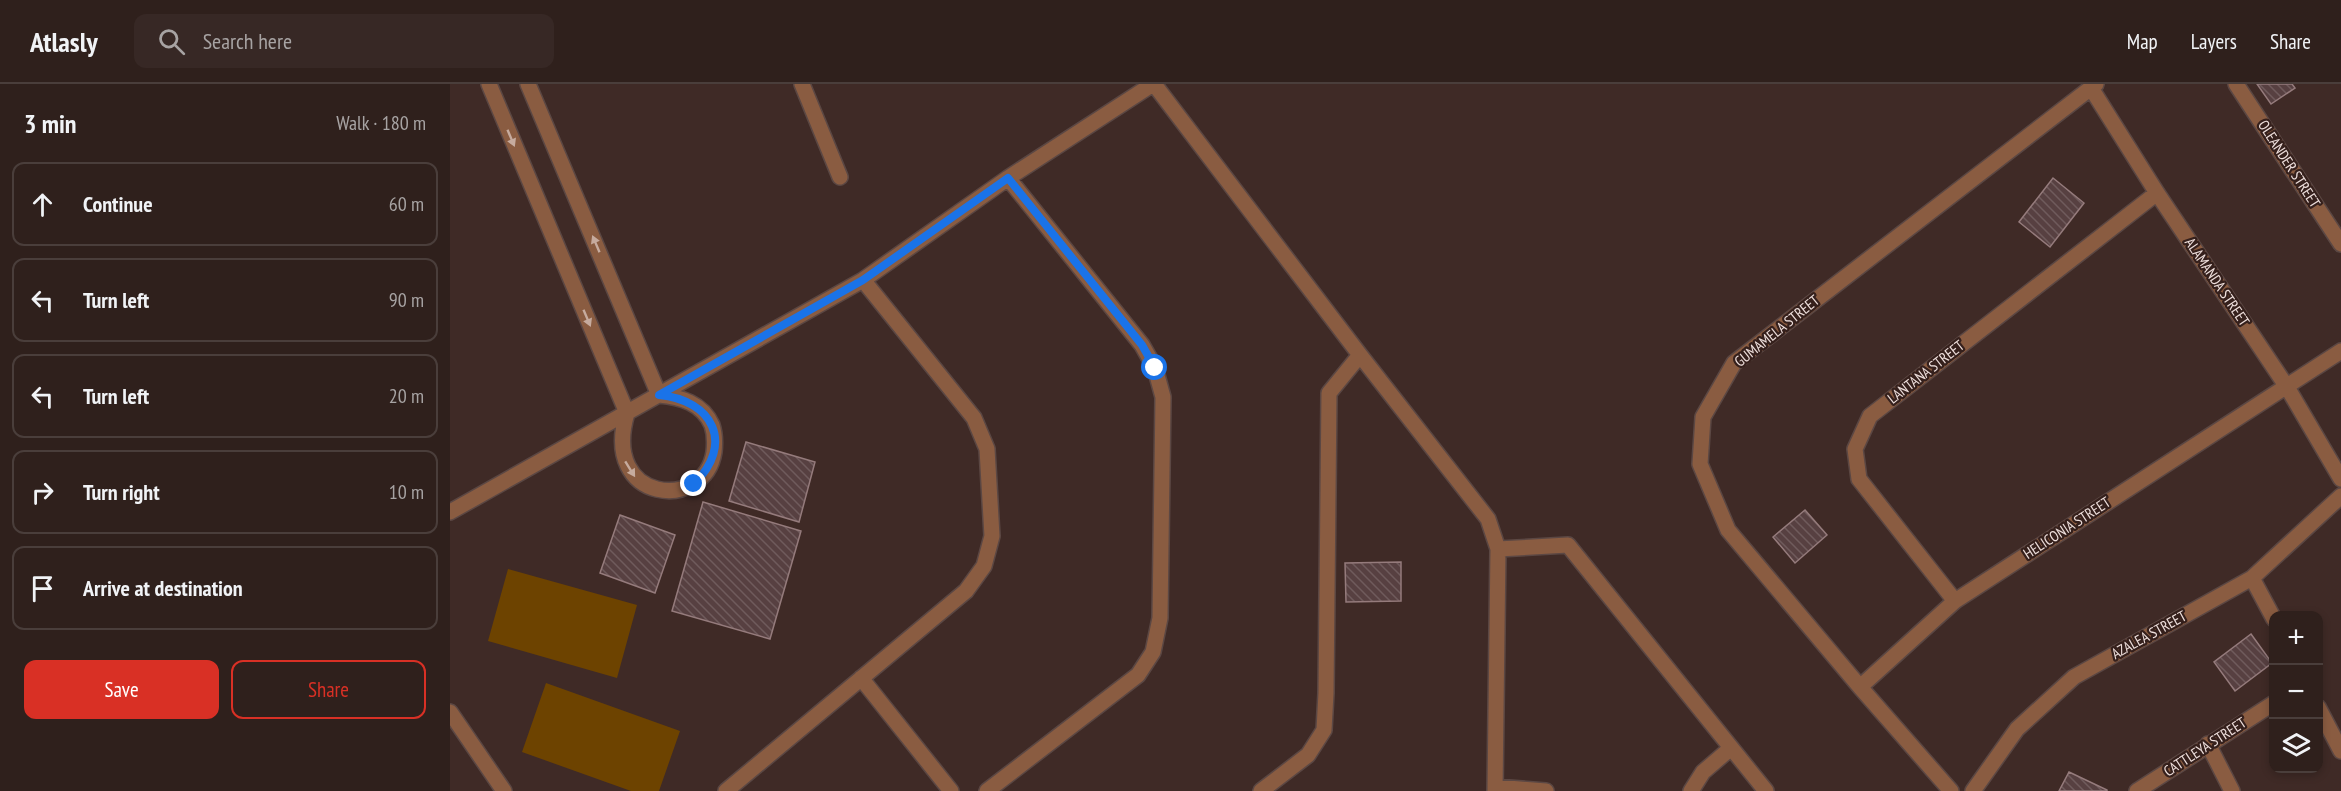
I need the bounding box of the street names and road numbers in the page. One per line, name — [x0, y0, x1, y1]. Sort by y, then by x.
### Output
street label: OLEANDER STREET — [2254, 116, 2325, 211]
street label: ALAMANDA STREET — [2181, 234, 2254, 330]
street label: GUMAMELA STREET — [1730, 290, 1823, 371]
street label: LANTANA STREET — [1884, 336, 1968, 407]
street label: HELICONIA STREET — [2020, 492, 2114, 563]
street label: AZALEA STREET — [2108, 606, 2190, 663]
street label: CATTLEYA STREET — [2160, 713, 2250, 780]

